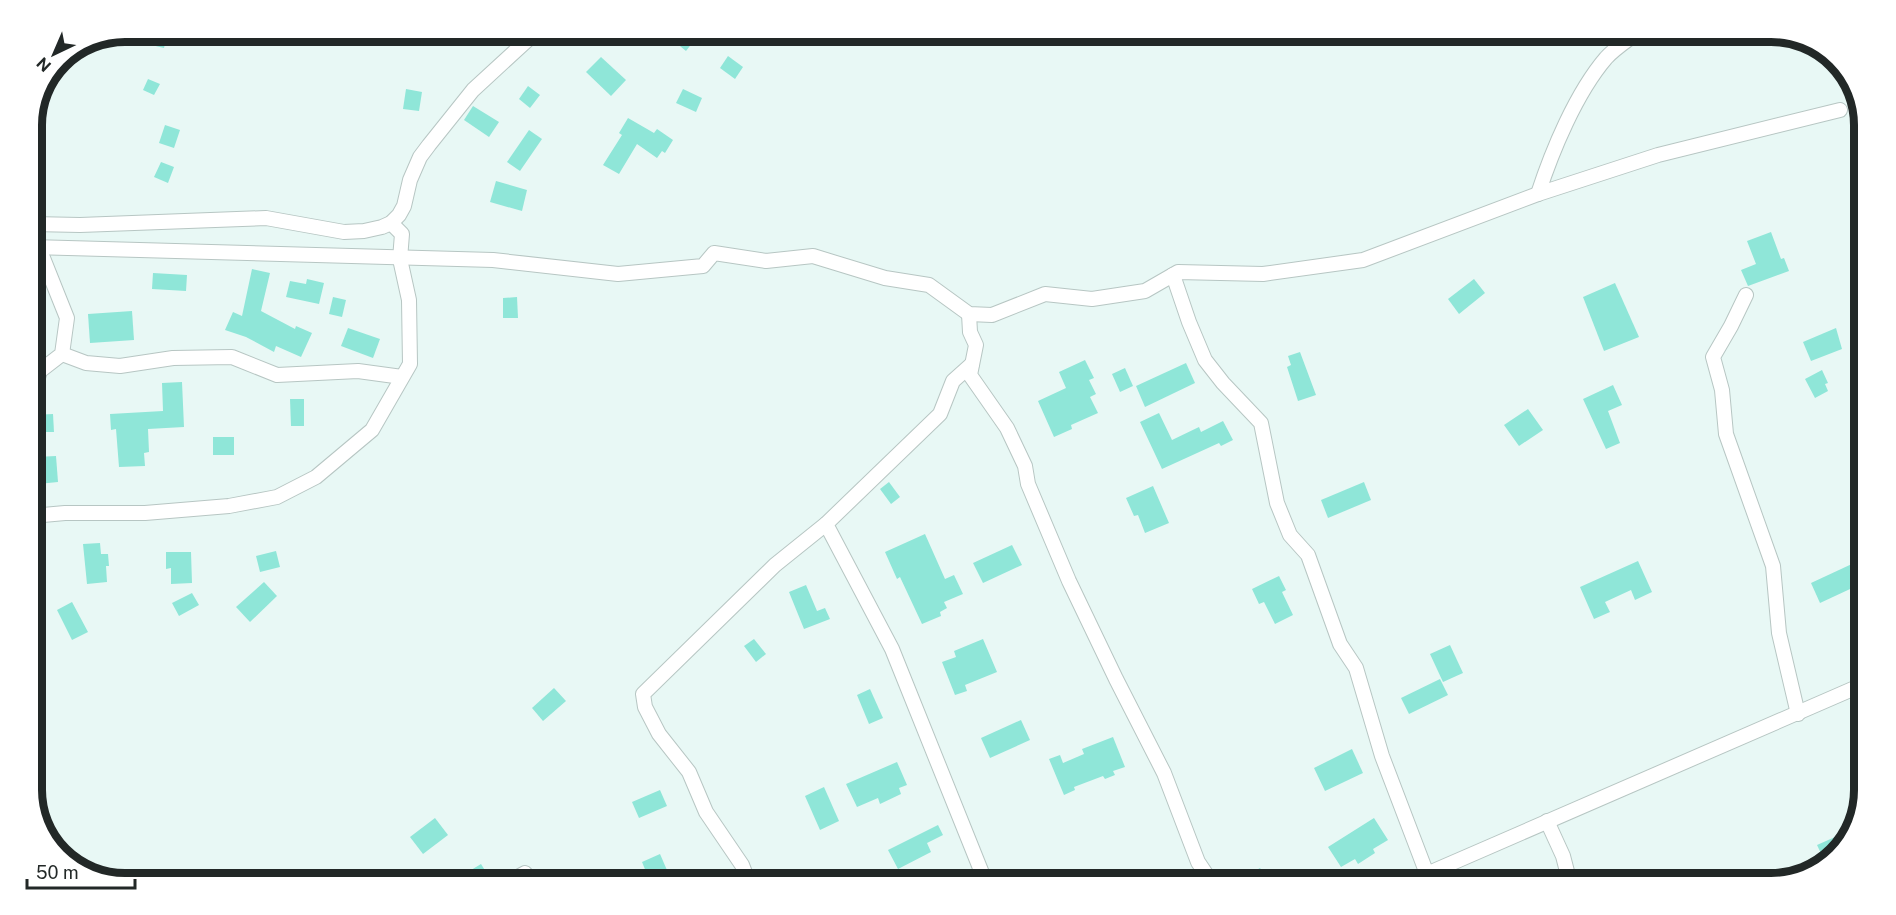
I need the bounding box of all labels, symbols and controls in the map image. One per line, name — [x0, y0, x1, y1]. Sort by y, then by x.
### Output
north arrow — [24, 24, 84, 84]
text: N — [33, 53, 55, 76]
scale bar — [27, 852, 135, 890]
text: 50 m — [36, 862, 79, 883]

